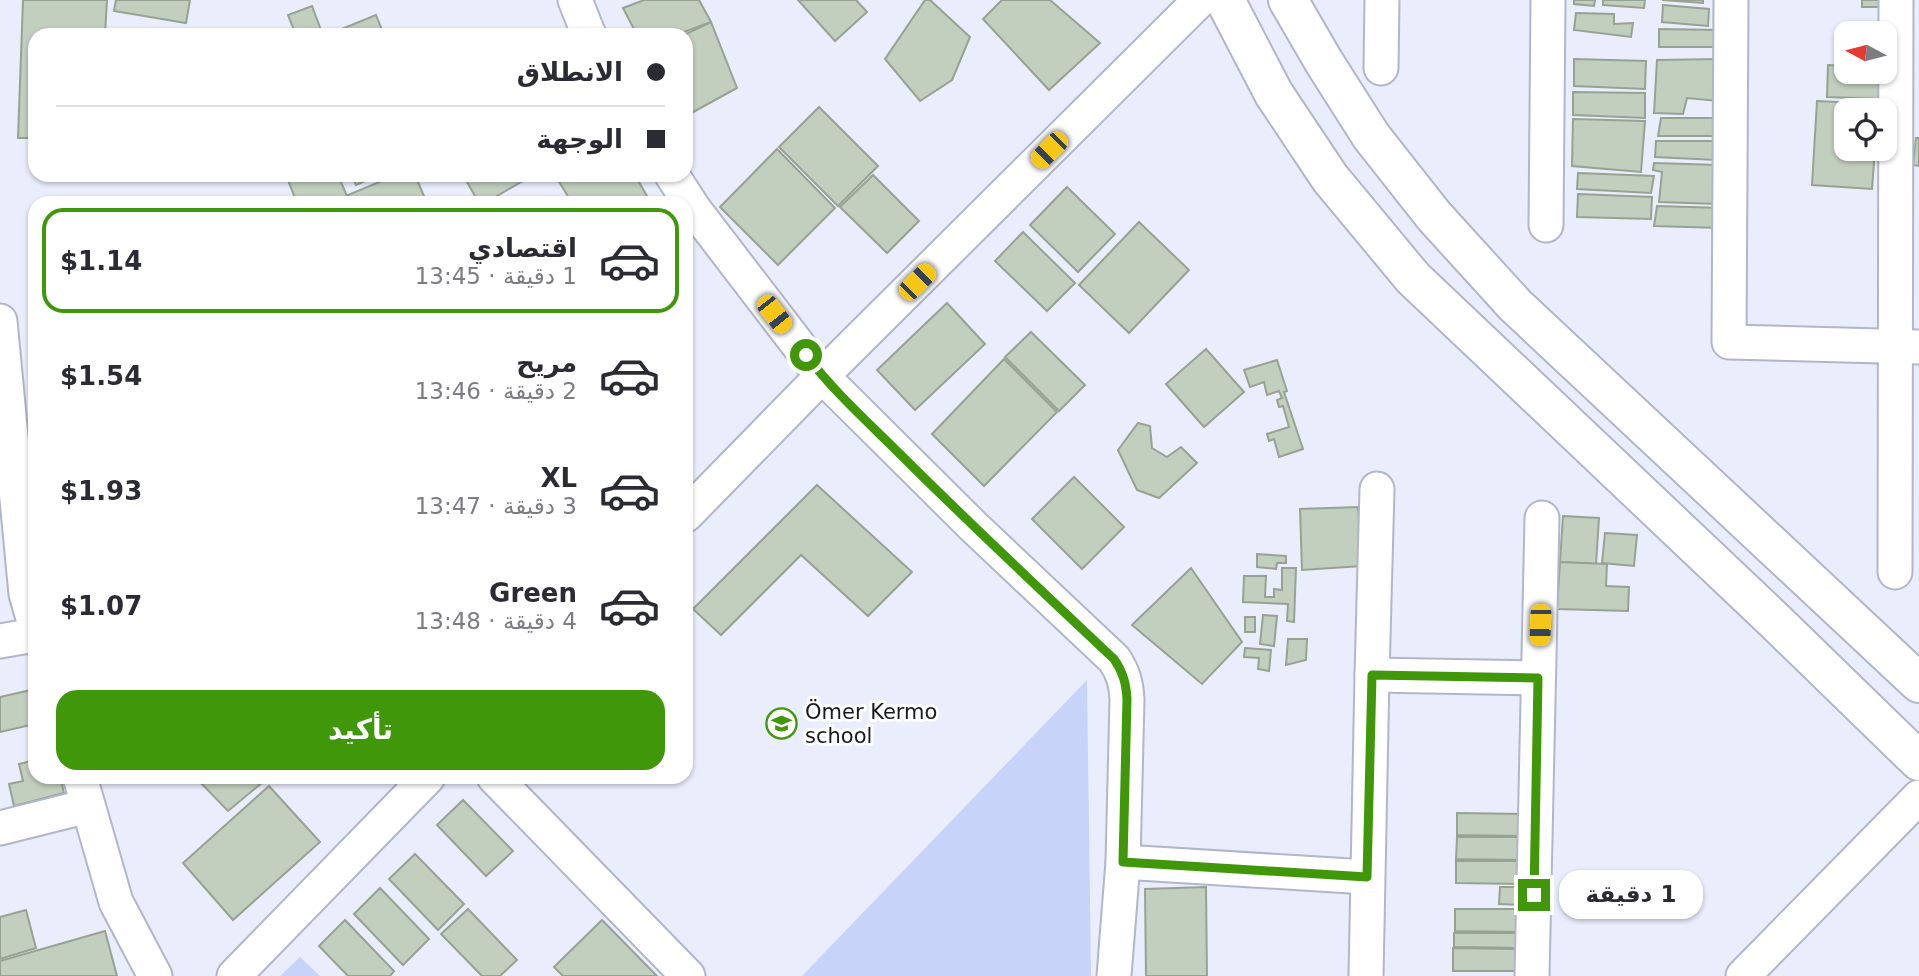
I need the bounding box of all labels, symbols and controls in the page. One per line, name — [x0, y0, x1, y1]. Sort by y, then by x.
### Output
north arrow — [1834, 21, 1897, 84]
map controls — [1834, 21, 1897, 161]
text: الانطلاق — [517, 57, 623, 87]
button: locate — [1834, 98, 1897, 161]
text: الوجهة — [536, 124, 623, 154]
car — [1027, 128, 1072, 172]
icon: car — [598, 229, 661, 292]
text: اقتصادي — [468, 233, 577, 263]
text: $1.14 — [60, 246, 142, 276]
car — [895, 260, 940, 304]
text: 1 دقيقة · 13:45 — [415, 263, 577, 289]
car — [753, 291, 796, 337]
route start — [790, 339, 822, 371]
icon: car — [598, 344, 661, 407]
text: مريح — [516, 348, 577, 378]
text: $1.54 — [60, 361, 142, 391]
text: 2 دقيقة · 13:46 — [415, 378, 577, 404]
icon: car — [598, 459, 661, 522]
text: XL — [540, 463, 577, 493]
text: $1.93 — [60, 476, 142, 506]
text: 3 دقيقة · 13:47 — [415, 493, 577, 519]
icon: car — [598, 574, 661, 637]
text: Green — [489, 578, 577, 608]
text: $1.07 — [60, 591, 142, 621]
car — [1529, 604, 1552, 646]
text: 4 دقيقة · 13:48 — [415, 608, 577, 634]
button: تأكيد — [56, 690, 665, 770]
place label: Ömer Kermo school — [805, 699, 937, 748]
school or university icon: Ömer Kermo school — [765, 707, 799, 741]
callout: 1 دقيقة — [1558, 870, 1702, 920]
route end — [1518, 879, 1550, 911]
text: 1 دقيقة — [1586, 881, 1676, 907]

